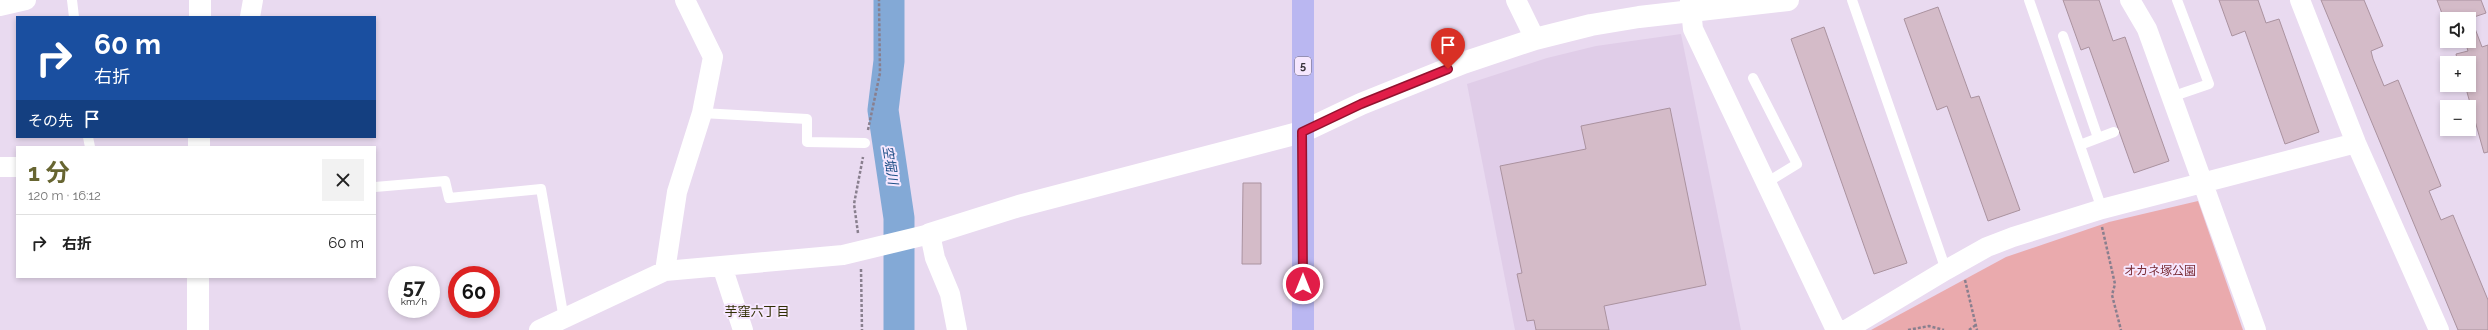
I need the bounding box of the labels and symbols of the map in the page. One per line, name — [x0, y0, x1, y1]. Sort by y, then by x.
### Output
pin — [1431, 28, 1465, 69]
road number: 5 — [1295, 57, 1311, 75]
water label: 空堀川 — [880, 145, 901, 187]
position arrow — [1282, 263, 1324, 305]
park label: オカネ塚公園 — [2124, 264, 2196, 278]
speed limit sign: 60 — [448, 266, 500, 318]
district label: 芋窪六丁目 — [724, 304, 790, 319]

